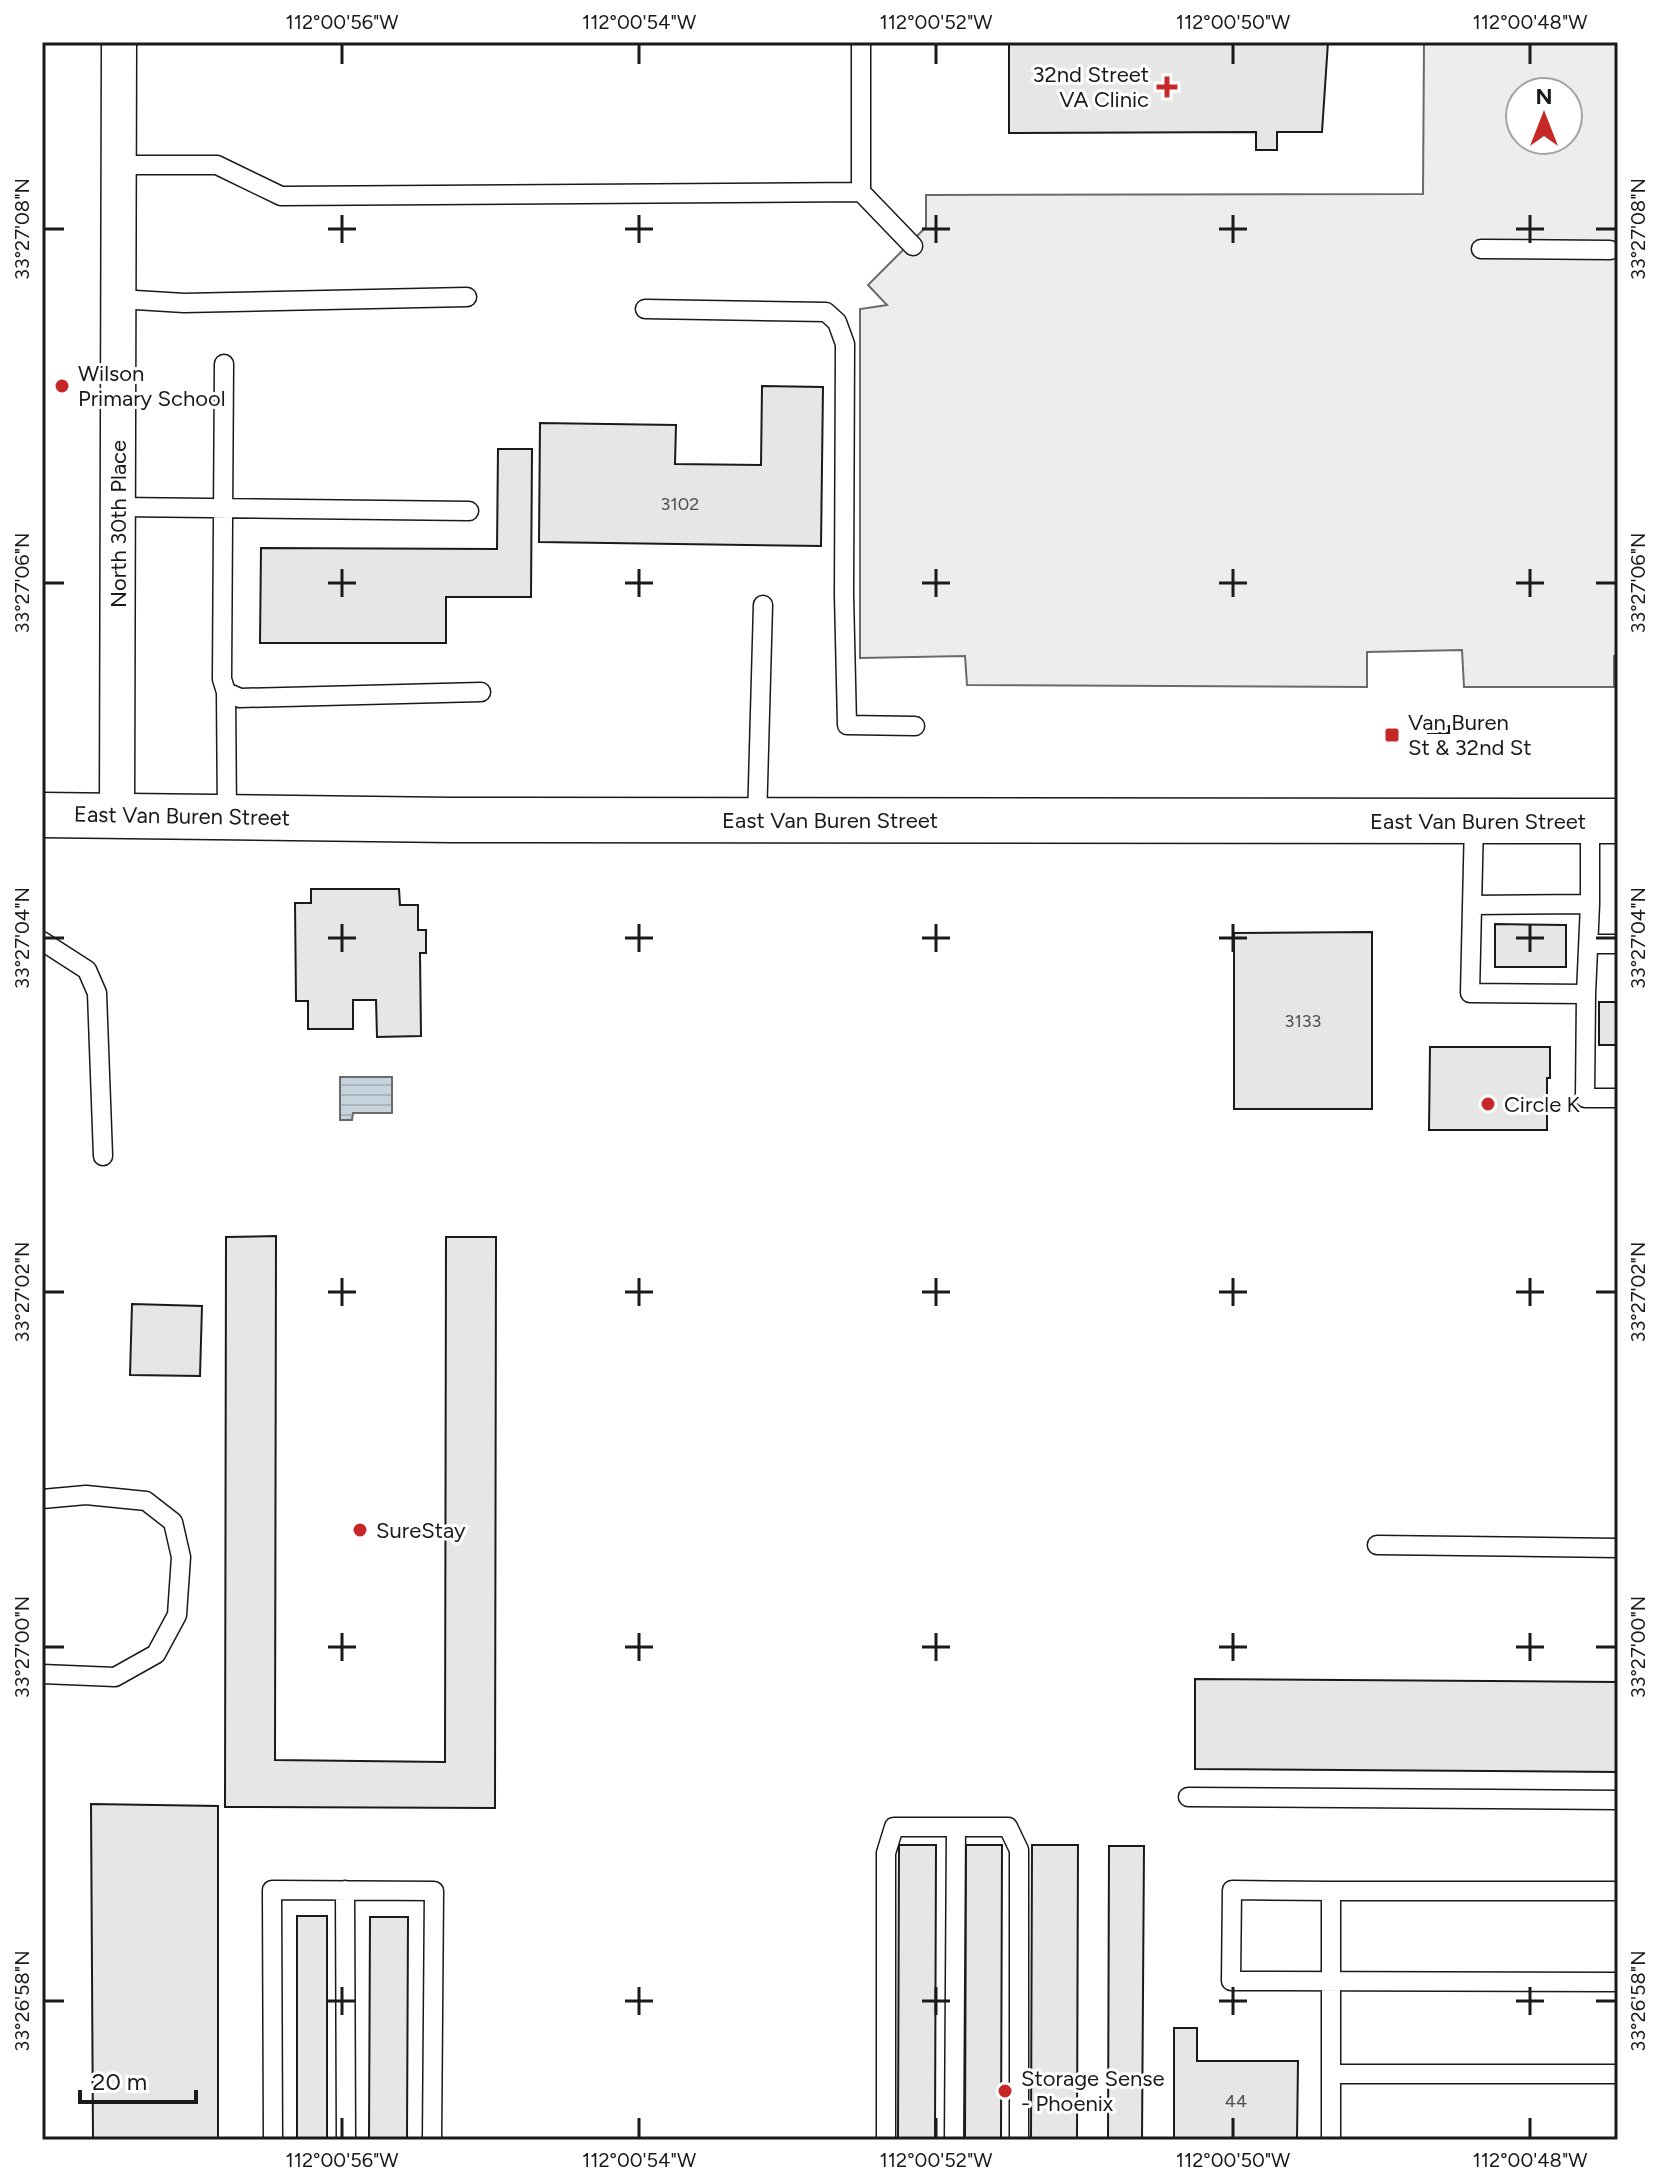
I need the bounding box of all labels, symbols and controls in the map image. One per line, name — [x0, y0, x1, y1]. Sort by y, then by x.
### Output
text: 112°00'56"W — [285, 10, 399, 34]
text: 112°00'54"W — [582, 10, 696, 34]
text: 112°00'52"W — [880, 10, 993, 34]
text: 112°00'50"W — [1176, 10, 1290, 34]
text: 112°00'48"W — [1472, 10, 1588, 34]
place label: 32nd Street VA Clinic — [1033, 61, 1149, 113]
marker: 32nd Street VA Clinic — [1156, 76, 1178, 98]
north arrow — [1504, 76, 1584, 156]
text: N — [1535, 83, 1553, 110]
text: 33°27'08"N — [10, 178, 34, 280]
text: 33°27'08"N — [1626, 178, 1650, 280]
place label: Wilson Primary School — [78, 360, 226, 412]
marker: Wilson Primary School — [53, 377, 71, 395]
street label: North 30th Place — [105, 440, 132, 608]
house number: 3102 — [661, 493, 699, 515]
text: 33°27'06"N — [10, 532, 34, 634]
text: 33°27'06"N — [1626, 532, 1650, 634]
place label: Van Buren St & 32nd St — [1408, 709, 1532, 761]
marker: Van Buren St & 32nd St — [1383, 726, 1401, 744]
street label: East Van Buren Street — [74, 801, 290, 831]
street label: East Van Buren Street — [722, 807, 938, 834]
street label: East Van Buren Street — [1370, 808, 1586, 835]
text: 33°27'04"N — [10, 887, 34, 989]
text: 33°27'04"N — [1626, 887, 1650, 989]
house number: 3133 — [1285, 1010, 1321, 1032]
place label: Circle K — [1504, 1091, 1581, 1118]
marker: Circle K — [1479, 1095, 1497, 1113]
text: 33°27'02"N — [10, 1242, 34, 1342]
text: 33°27'02"N — [1626, 1242, 1650, 1342]
place label: SureStay — [376, 1517, 466, 1544]
marker: SureStay — [351, 1521, 369, 1539]
text: 33°27'00"N — [10, 1596, 34, 1698]
text: 33°27'00"N — [1626, 1596, 1650, 1698]
text: 33°26'58"N — [10, 1950, 34, 2052]
text: 33°26'58"N — [1626, 1950, 1650, 2052]
scale bar — [80, 2054, 196, 2104]
place label: Storage Sense - Phoenix — [1021, 2065, 1165, 2117]
text: 20 m — [92, 2067, 147, 2096]
marker: Storage Sense - Phoenix — [996, 2082, 1014, 2100]
house number: 44 — [1225, 2090, 1247, 2112]
text: 112°00'56"W — [285, 2148, 399, 2172]
text: 112°00'54"W — [582, 2148, 696, 2172]
text: 112°00'52"W — [880, 2148, 993, 2172]
text: 112°00'50"W — [1176, 2148, 1290, 2172]
text: 112°00'48"W — [1472, 2148, 1588, 2172]

